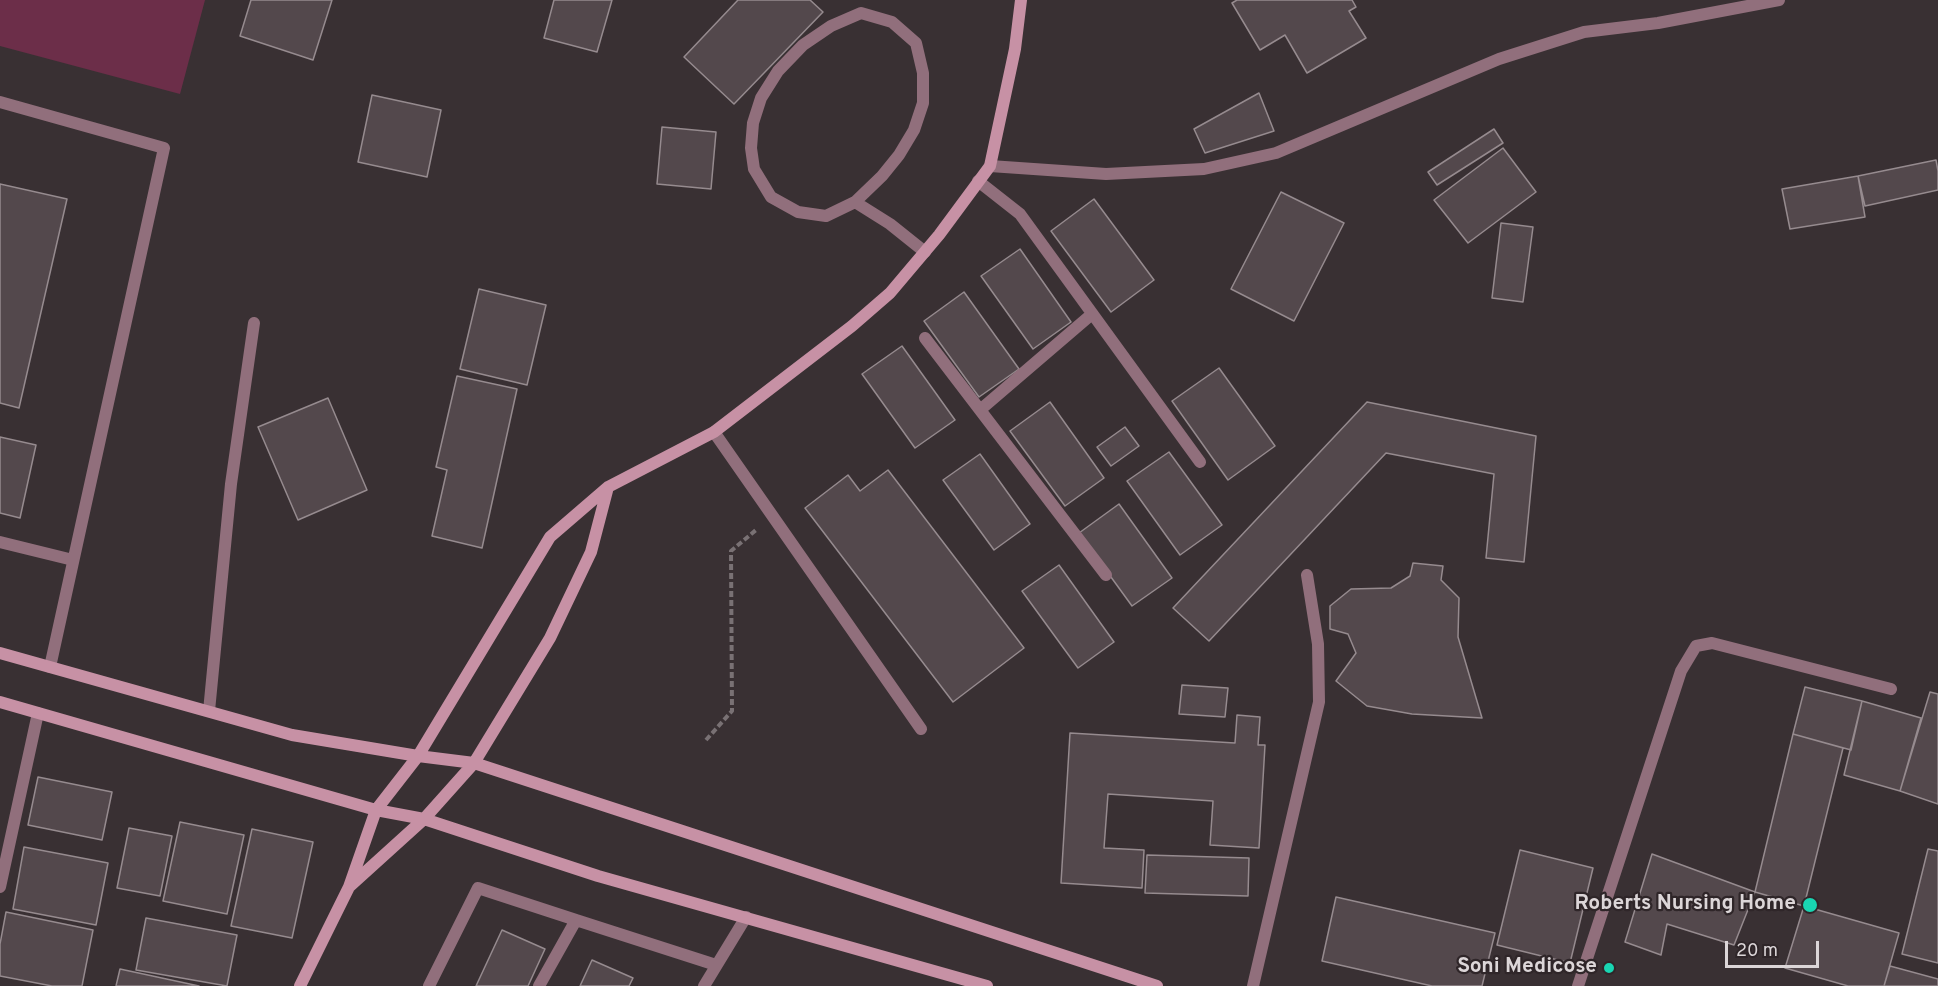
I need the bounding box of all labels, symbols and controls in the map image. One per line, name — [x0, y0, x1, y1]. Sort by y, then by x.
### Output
place label: Roberts Nursing Home — [1574, 892, 1796, 918]
marker: Roberts Nursing Home — [1801, 896, 1819, 914]
scale bar — [1728, 929, 1822, 967]
text: 20 m — [1736, 940, 1778, 963]
place label: Soni Medicose — [1457, 955, 1597, 981]
marker: Soni Medicose — [1602, 961, 1616, 975]

